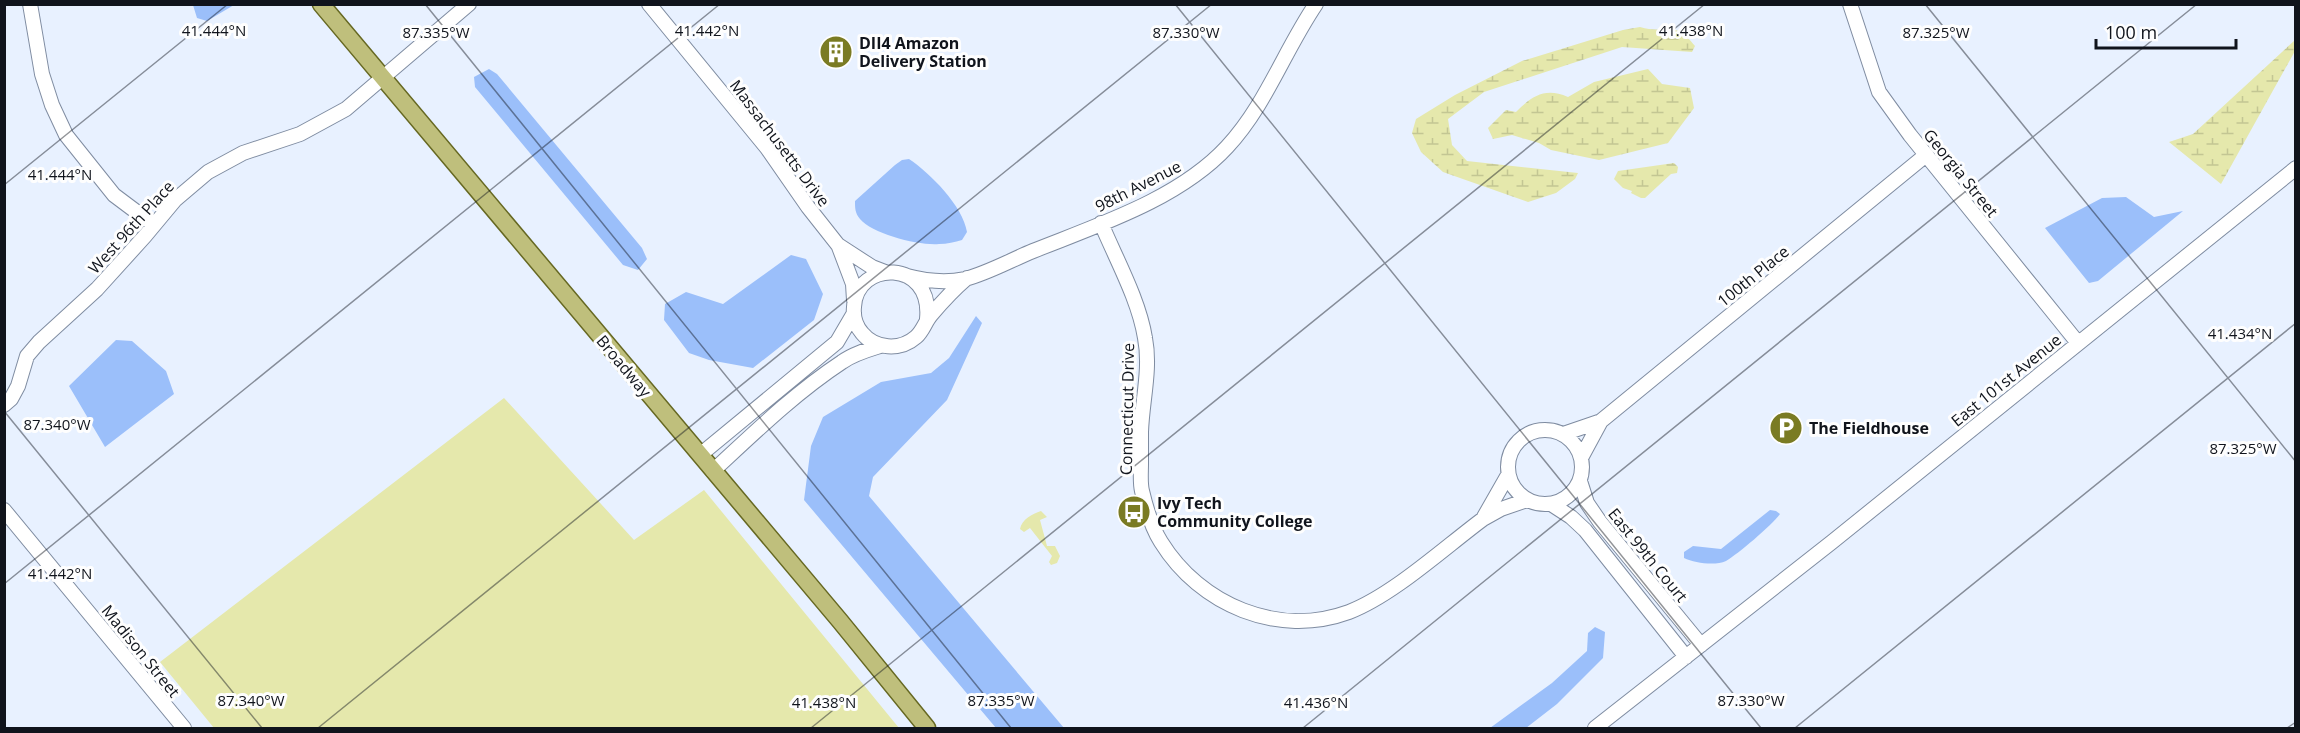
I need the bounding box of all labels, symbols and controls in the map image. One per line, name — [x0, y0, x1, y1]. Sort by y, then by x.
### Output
scale bar — [2096, 12, 2236, 50]
text: 41.444°N — [182, 20, 246, 40]
text: 41.442°N — [675, 20, 739, 40]
text: 41.438°N — [1659, 20, 1723, 40]
text: 100 m — [2105, 20, 2157, 44]
text: 87.335°W — [402, 22, 470, 42]
text: 87.330°W — [1152, 22, 1220, 42]
text: 87.325°W — [1902, 22, 1970, 42]
place label: DII4 Amazon Delivery Station — [859, 32, 987, 72]
building icon: DII4 Amazon Delivery Station — [818, 34, 854, 70]
street label: Massachusetts Drive — [725, 75, 835, 211]
street label: Georgia Street — [1919, 124, 2003, 222]
street label: 98th Avenue — [1091, 155, 1185, 217]
text: 41.444°N — [28, 164, 92, 184]
street label: West 96th Place — [83, 176, 179, 278]
street label: 100th Place — [1713, 240, 1793, 312]
text: 41.434°N — [2208, 323, 2272, 343]
street label: East 101st Avenue — [1946, 329, 2066, 431]
street label: Broadway — [592, 330, 657, 402]
street label: Connecticut Drive — [1115, 343, 1139, 475]
parking icon: The Fieldhouse — [1768, 410, 1804, 446]
text: 87.340°W — [23, 414, 91, 434]
place label: The Fieldhouse — [1809, 417, 1929, 439]
text: 87.325°W — [2209, 438, 2277, 458]
place label: Ivy Tech Community College — [1157, 492, 1312, 532]
bus stop icon: Ivy Tech Community College — [1116, 494, 1152, 530]
street label: East 99th Court — [1603, 503, 1693, 607]
text: 41.442°N — [28, 563, 92, 583]
street label: Madison Street — [97, 600, 185, 702]
text: 87.340°W — [217, 690, 285, 710]
text: 87.335°W — [967, 690, 1035, 710]
text: 87.330°W — [1717, 690, 1785, 710]
text: 41.438°N — [792, 692, 856, 712]
text: 41.436°N — [1284, 692, 1348, 712]

